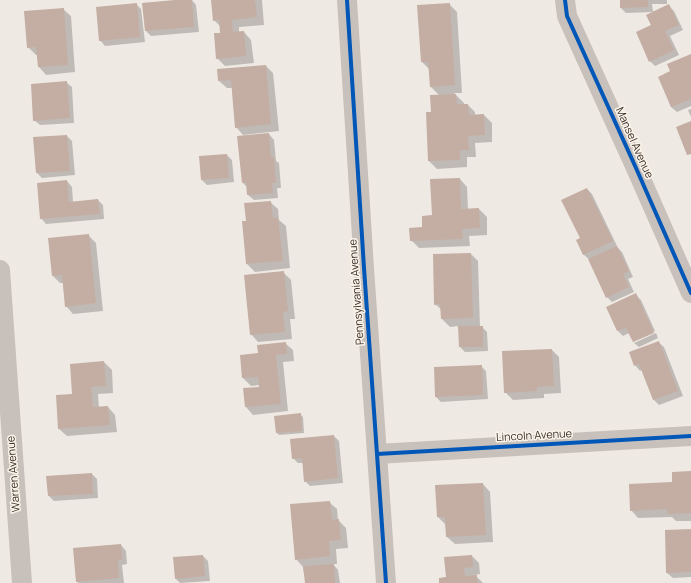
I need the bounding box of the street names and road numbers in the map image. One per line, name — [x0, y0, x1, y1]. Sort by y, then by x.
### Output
street label: Mansel Avenue — [612, 105, 656, 181]
street label: Pennsylvania Avenue — [347, 239, 367, 345]
street label: Lincoln Avenue — [496, 427, 572, 445]
street label: Warren Avenue — [5, 435, 23, 513]

